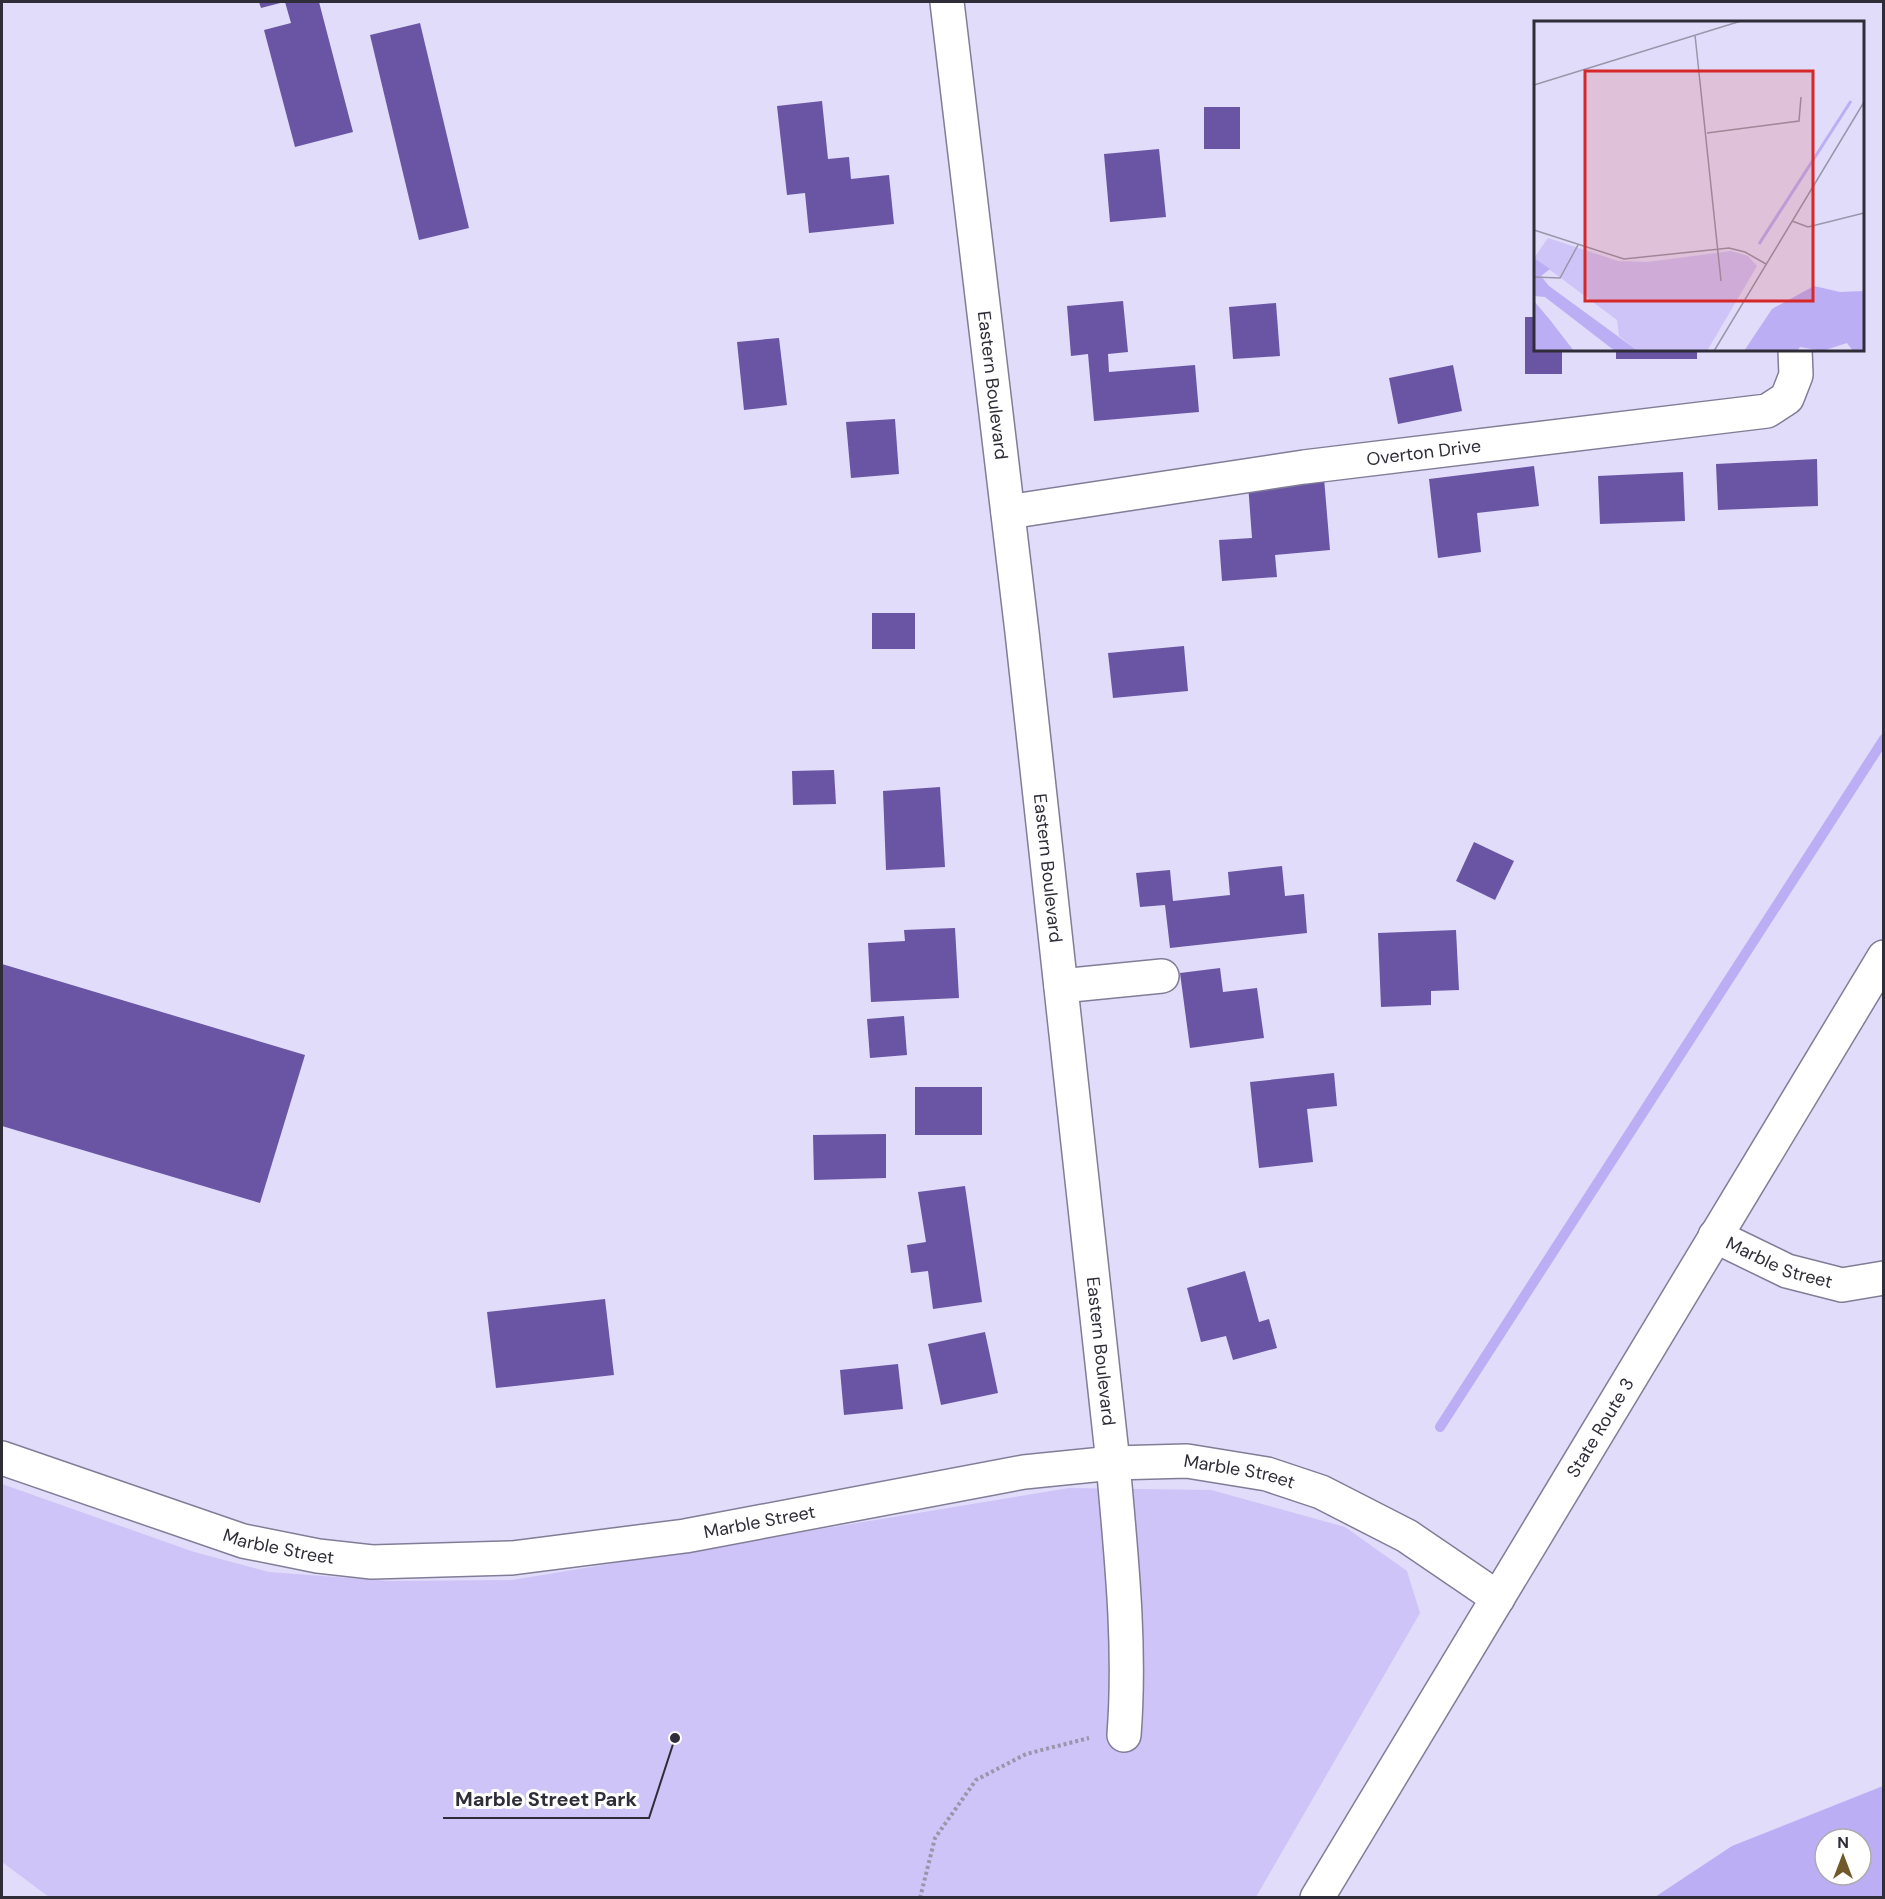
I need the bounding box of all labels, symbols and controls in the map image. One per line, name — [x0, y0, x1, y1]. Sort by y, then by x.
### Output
inset map — [1534, 21, 1864, 351]
street label: Eastern Boulevard — [972, 310, 1013, 461]
street label: Overton Drive — [1365, 434, 1482, 471]
street label: Eastern Boulevard — [1028, 792, 1068, 944]
street label: Marble Street — [1722, 1231, 1835, 1294]
street label: Eastern Boulevard — [1081, 1276, 1121, 1427]
street label: State Route 3 — [1561, 1373, 1640, 1482]
street label: Marble Street — [1182, 1449, 1298, 1494]
street label: Marble Street — [702, 1500, 817, 1544]
street label: Marble Street — [220, 1523, 335, 1570]
callout: Marble Street Park — [443, 1780, 649, 1818]
text: Marble Street Park — [455, 1786, 637, 1812]
north arrow — [1813, 1827, 1873, 1887]
text: N — [1837, 1832, 1849, 1853]

